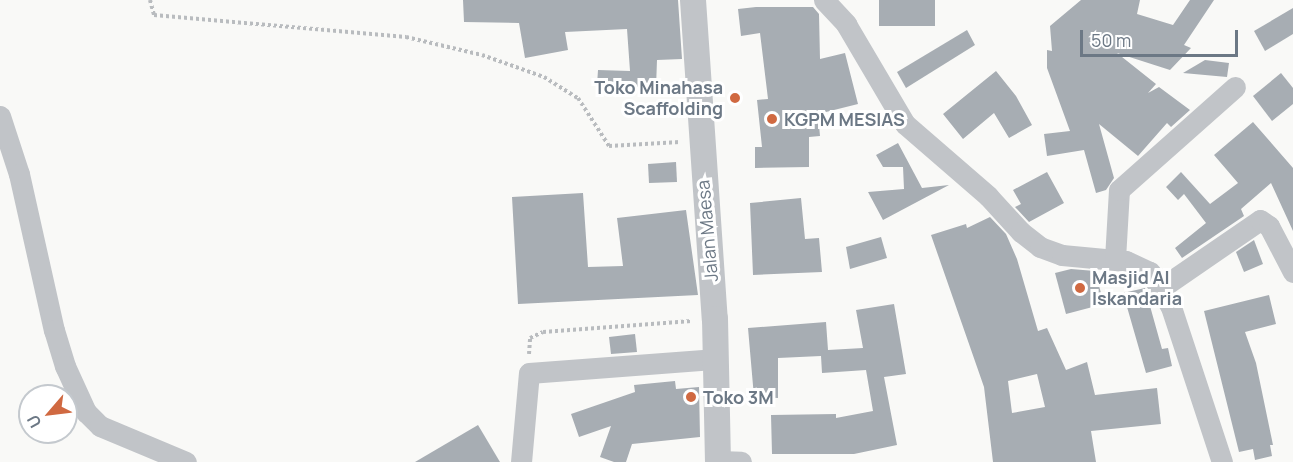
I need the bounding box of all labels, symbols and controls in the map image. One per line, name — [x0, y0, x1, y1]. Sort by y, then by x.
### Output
scale bar — [1083, 18, 1240, 56]
text: 50 m — [1091, 28, 1131, 52]
place label: Toko Minahasa Scaffolding — [594, 77, 723, 119]
marker: Toko Minahasa Scaffolding — [728, 91, 742, 105]
place label: KGPM MESIAS — [784, 108, 905, 130]
marker: KGPM MESIAS — [765, 112, 779, 126]
street label: Jalan Maesa — [692, 179, 722, 283]
place label: Masjid Al Iskandaria — [1092, 267, 1182, 310]
marker: Masjid Al Iskandaria — [1073, 281, 1087, 295]
north arrow — [18, 384, 78, 444]
place label: Toko 3M — [703, 386, 774, 408]
marker: Toko 3M — [684, 390, 698, 404]
text: U — [21, 411, 46, 432]

